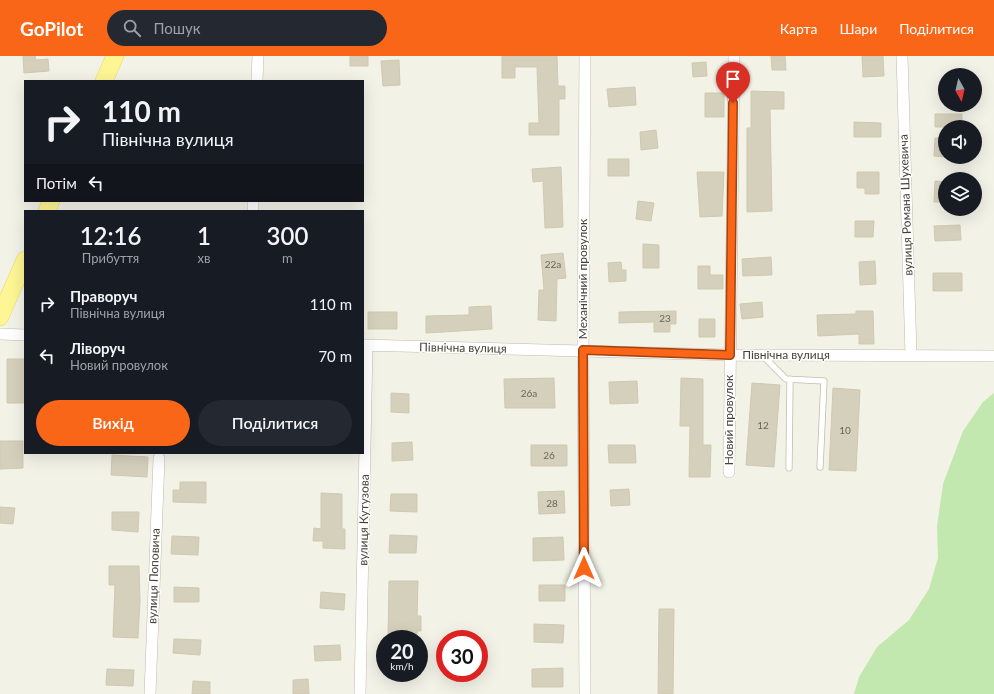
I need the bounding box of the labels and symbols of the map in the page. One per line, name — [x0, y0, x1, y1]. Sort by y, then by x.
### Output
pin — [716, 62, 750, 103]
north arrow — [938, 68, 982, 112]
street label: вулиця Романа Шухевича — [896, 134, 915, 276]
street label: Механічний провулок — [575, 218, 590, 339]
house number: 22а — [545, 258, 561, 270]
house number: 23 — [659, 312, 671, 324]
street label: Північна вулиця — [419, 339, 507, 356]
street label: Північна вулиця — [742, 347, 830, 362]
street label: Новий провулок — [721, 374, 736, 465]
house number: 26а — [521, 387, 537, 399]
house number: 12 — [757, 419, 769, 431]
house number: 10 — [839, 424, 851, 436]
house number: 26 — [543, 449, 555, 461]
street label: вулиця Кутузова — [355, 474, 372, 566]
house number: 28 — [546, 497, 558, 509]
street label: вулиця Поповича — [144, 528, 163, 624]
position arrow — [563, 547, 605, 589]
speed limit sign: 30 — [436, 630, 488, 682]

